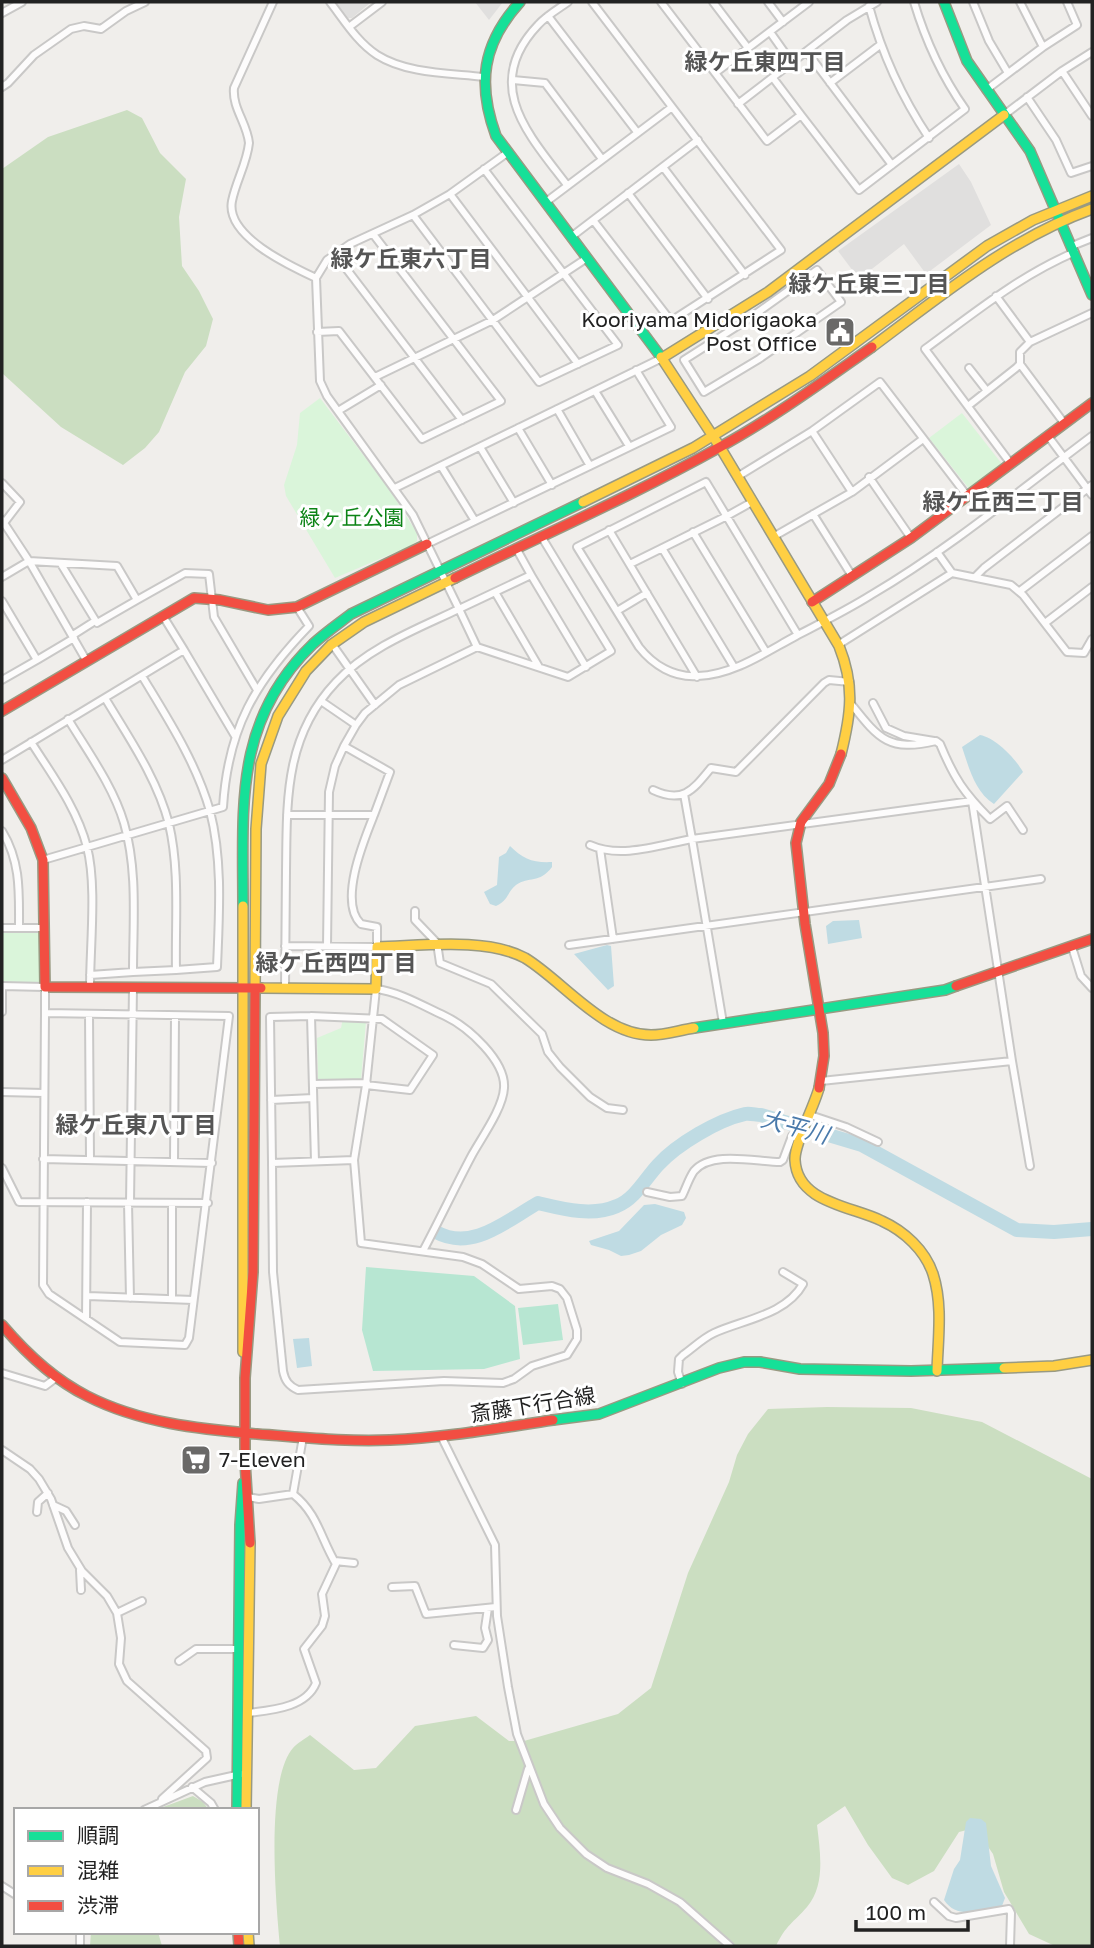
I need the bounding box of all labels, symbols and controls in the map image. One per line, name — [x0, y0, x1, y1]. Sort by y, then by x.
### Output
district label: 緑ケ丘東四丁目 — [685, 47, 846, 75]
district label: 緑ケ丘東六丁目 — [331, 244, 492, 272]
district label: 緑ケ丘東三丁目 — [789, 269, 950, 297]
place label: Kooriyama Midorigaoka Post Office — [581, 306, 817, 356]
public building icon: Kooriyama Midorigaoka Post Office — [823, 315, 857, 349]
district label: 緑ケ丘西三丁目 — [923, 487, 1084, 515]
park label: 緑ヶ丘公園 — [300, 504, 405, 530]
district label: 緑ケ丘西四丁目 — [256, 948, 417, 976]
water label: 大平川 — [758, 1104, 835, 1149]
district label: 緑ケ丘東八丁目 — [56, 1110, 217, 1138]
street label: 斎藤下行合線 — [469, 1381, 597, 1427]
supermarket icon: 7-Eleven — [179, 1443, 213, 1477]
place label: 7-Eleven — [219, 1446, 306, 1472]
legend — [14, 1808, 259, 1934]
text: 順調 — [77, 1822, 119, 1848]
text: 混雑 — [77, 1857, 119, 1883]
scale bar — [856, 1888, 968, 1932]
text: 渋滞 — [77, 1892, 119, 1918]
text: 100 m — [866, 1899, 926, 1925]

